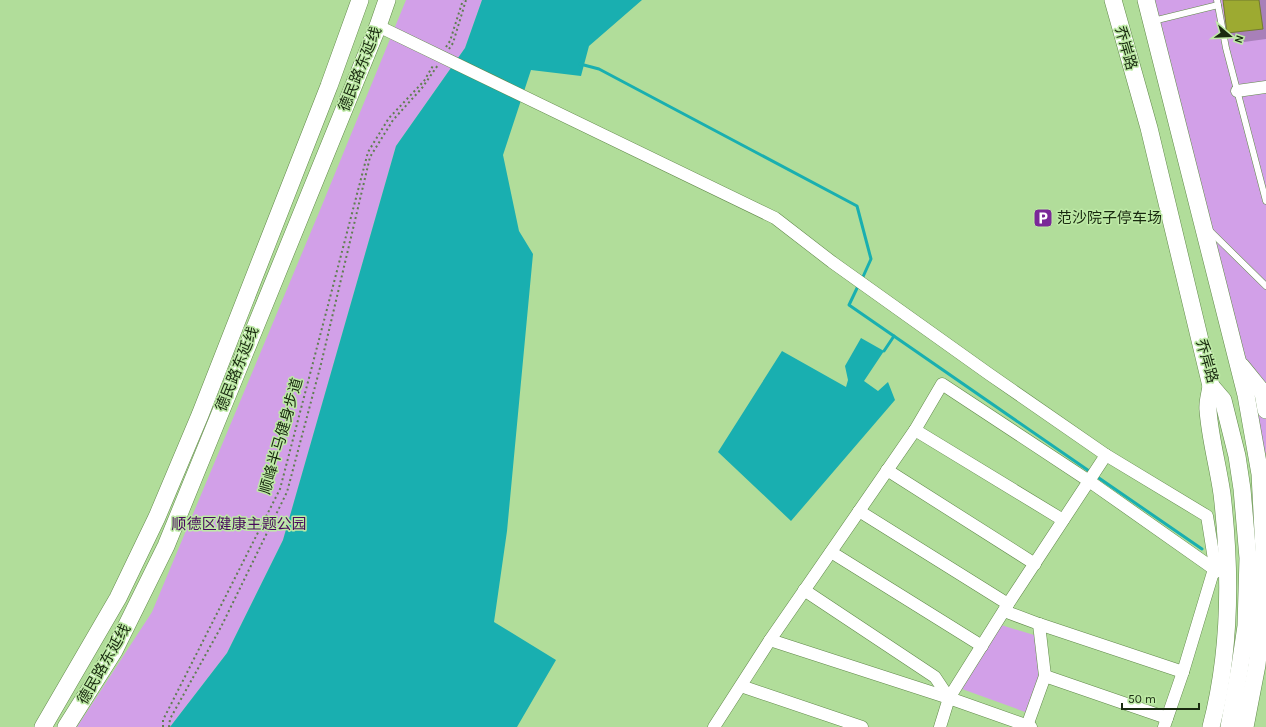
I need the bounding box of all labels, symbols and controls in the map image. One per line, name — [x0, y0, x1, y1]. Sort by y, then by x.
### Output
north arrow — [1210, 16, 1250, 56]
street label: 德民路东延线 — [335, 24, 385, 114]
street label: 乔岸路 — [1111, 24, 1141, 72]
text: N — [1232, 33, 1246, 45]
parking icon: 范沙院子停车场 — [1032, 207, 1054, 229]
place label: 范沙院子停车场 — [1057, 209, 1162, 227]
street label: 德民路东延线 — [212, 324, 262, 414]
street label: 乔岸路 — [1192, 337, 1222, 385]
street label: 顺峰半马健身步道 — [256, 376, 306, 496]
park label: 顺德区健康主题公园 — [171, 515, 307, 533]
street label: 德民路东延线 — [74, 621, 134, 707]
scale bar — [1122, 685, 1199, 711]
text: 50 m — [1128, 692, 1156, 706]

